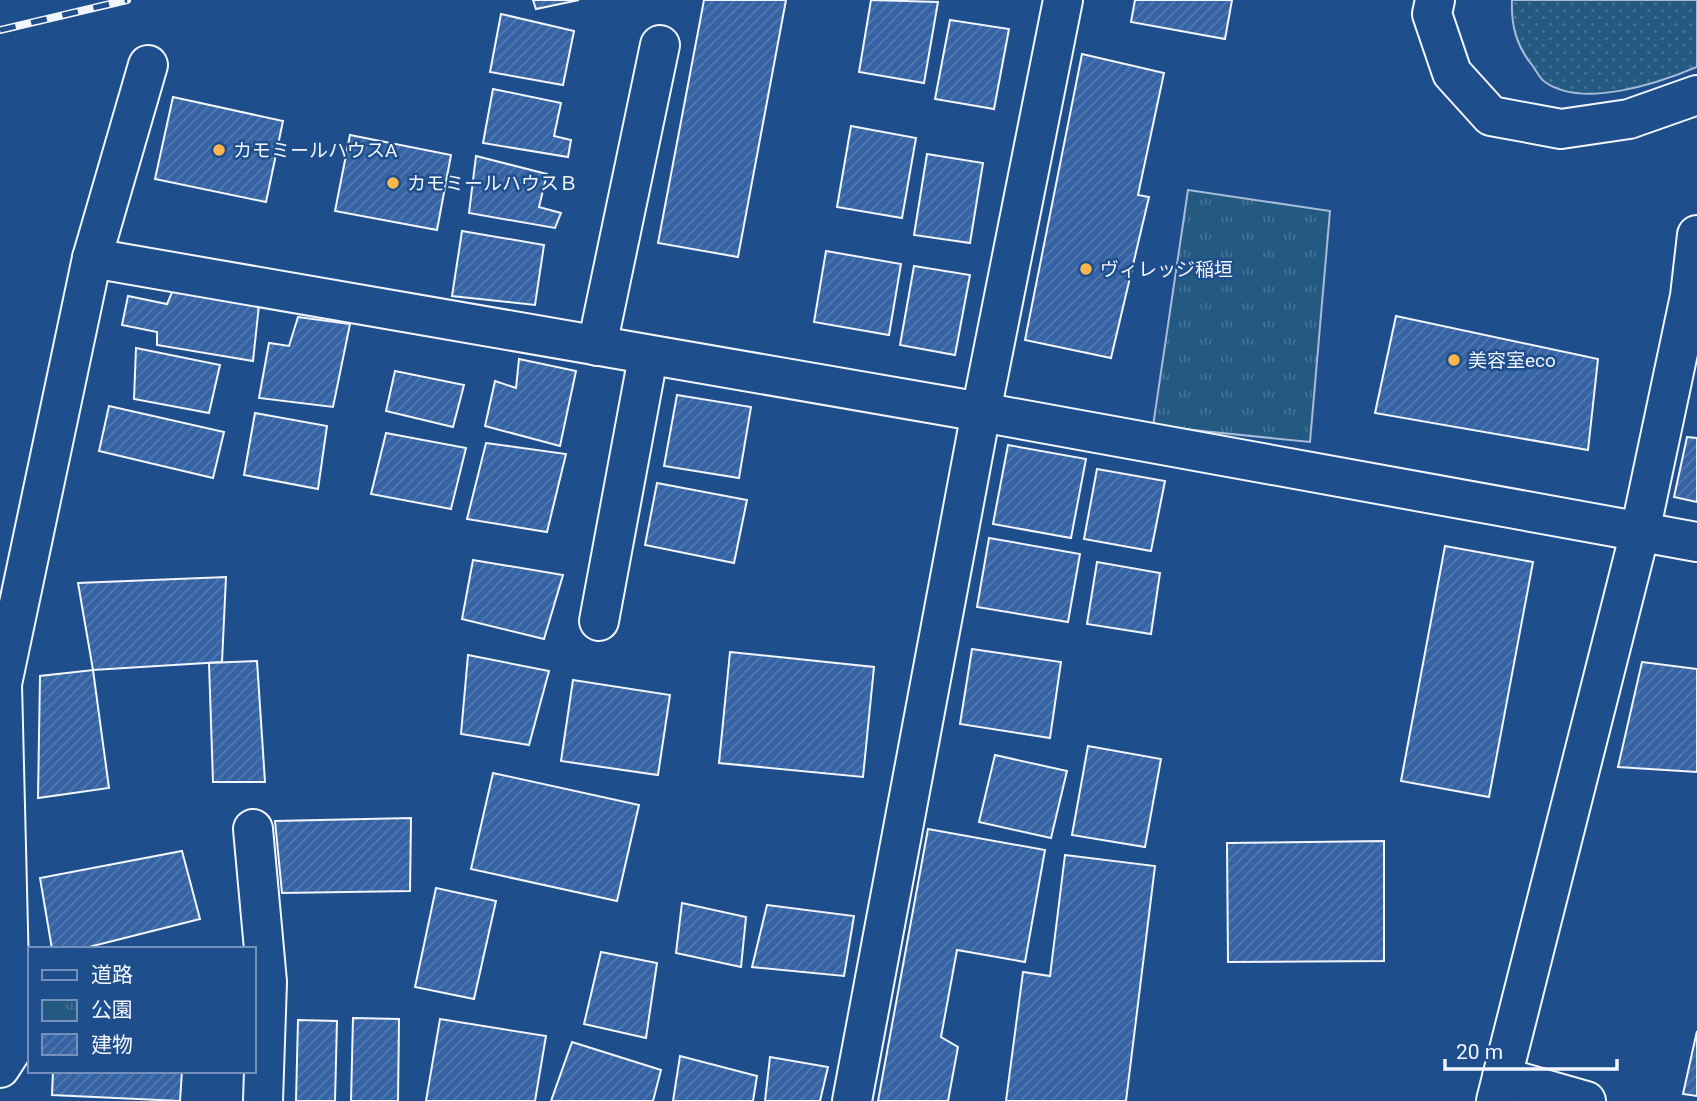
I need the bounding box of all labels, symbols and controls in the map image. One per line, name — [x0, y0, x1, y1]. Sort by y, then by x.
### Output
place label: カモミールハウスA — [233, 139, 398, 162]
marker: カモミールハウスA — [211, 142, 227, 158]
place label: カモミールハウスＢ — [407, 172, 578, 195]
marker: カモミールハウスＢ — [385, 175, 401, 191]
place label: ヴィレッジ稲垣 — [1100, 258, 1233, 281]
marker: ヴィレッジ稲垣 — [1078, 261, 1094, 277]
place label: 美容室eco — [1468, 349, 1556, 372]
marker: 美容室eco — [1446, 352, 1462, 368]
legend — [28, 947, 256, 1073]
text: 道路 — [91, 963, 133, 987]
text: 公園 — [91, 998, 133, 1022]
scale bar — [1445, 1028, 1616, 1072]
text: 建物 — [91, 1033, 133, 1057]
text: 20 m — [1456, 1040, 1503, 1064]

